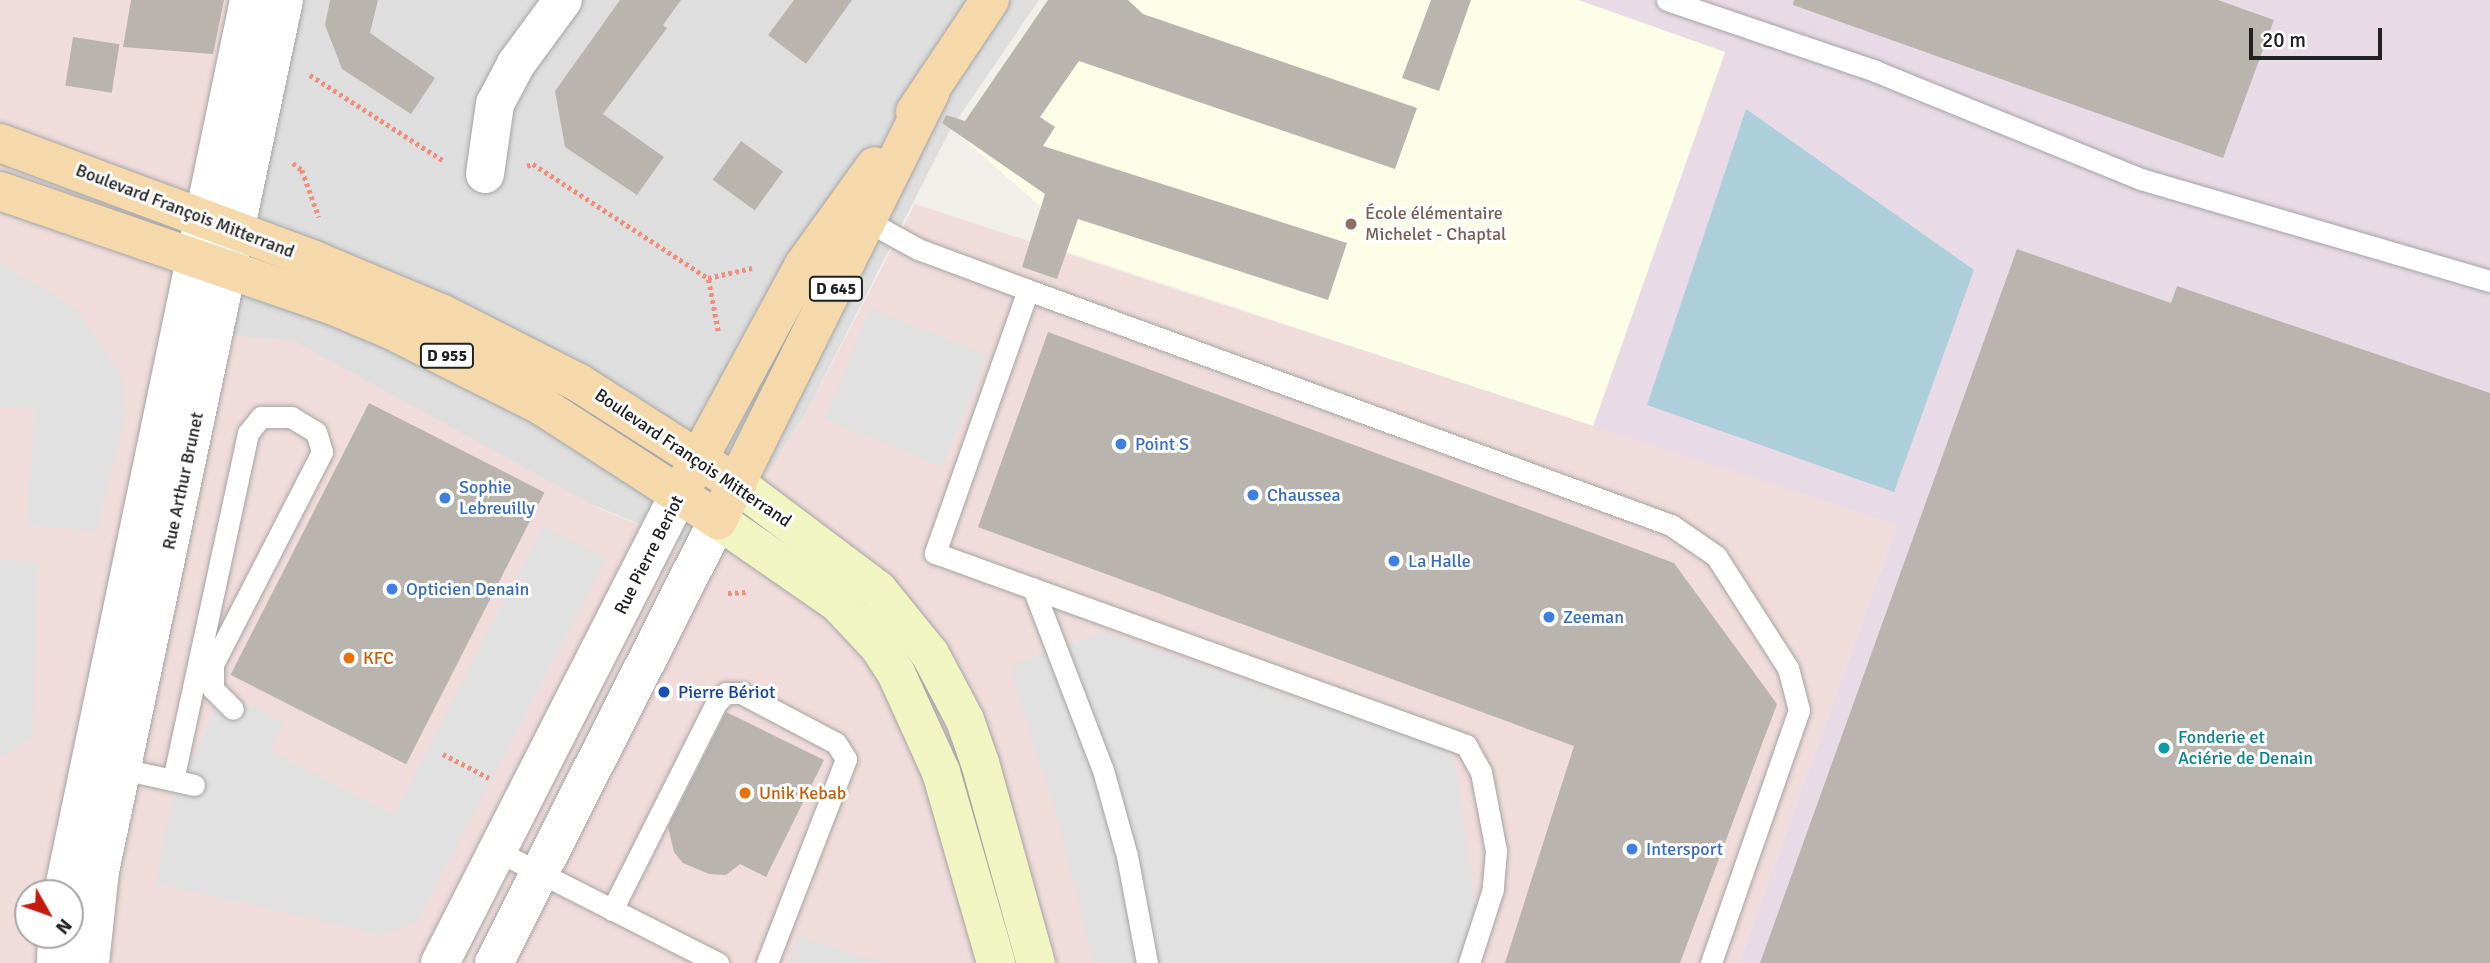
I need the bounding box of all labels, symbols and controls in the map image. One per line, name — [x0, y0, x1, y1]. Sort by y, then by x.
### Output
scale bar — [2252, 14, 2385, 58]
text: 20 m — [2262, 27, 2306, 53]
street label: Boulevard François Mitterrand — [73, 159, 297, 263]
place label: École élémentaire Michelet - Chaptal — [1365, 203, 1506, 246]
marker: École élémentaire Michelet - Chaptal — [1343, 216, 1359, 232]
road number: D 645 — [808, 276, 864, 302]
road number: D 955 — [419, 344, 475, 368]
street label: Boulevard François Mitterrand — [591, 384, 795, 532]
street label: Rue Arthur Brunet — [158, 410, 208, 552]
place label: Point S — [1135, 433, 1189, 455]
marker: Point S — [1113, 436, 1129, 452]
place label: Sophie Lebreuilly — [459, 477, 535, 520]
place label: Chaussea — [1267, 484, 1341, 506]
marker: Chaussea — [1245, 487, 1261, 503]
marker: Sophie Lebreuilly — [437, 490, 453, 506]
street label: Rue Pierre Beriot — [610, 492, 688, 618]
place label: La Halle — [1408, 550, 1471, 572]
marker: La Halle — [1386, 553, 1402, 569]
place label: Opticien Denain — [406, 578, 529, 600]
marker: Opticien Denain — [384, 581, 400, 597]
place label: Zeeman — [1563, 606, 1624, 628]
marker: Zeeman — [1541, 609, 1557, 625]
place label: KFC — [363, 647, 394, 669]
marker: KFC — [341, 650, 357, 666]
place label: Pierre Bériot — [678, 681, 775, 703]
marker: Pierre Bériot — [656, 684, 672, 700]
place label: Fonderie et Aciérie de Denain — [2178, 727, 2313, 770]
marker: Fonderie et Aciérie de Denain — [2156, 740, 2172, 756]
place label: Unik Kebab — [759, 782, 846, 804]
marker: Unik Kebab — [737, 785, 753, 801]
place label: Intersport — [1646, 838, 1723, 860]
marker: Intersport — [1624, 841, 1640, 857]
north arrow — [14, 879, 84, 949]
text: N — [50, 913, 77, 939]

